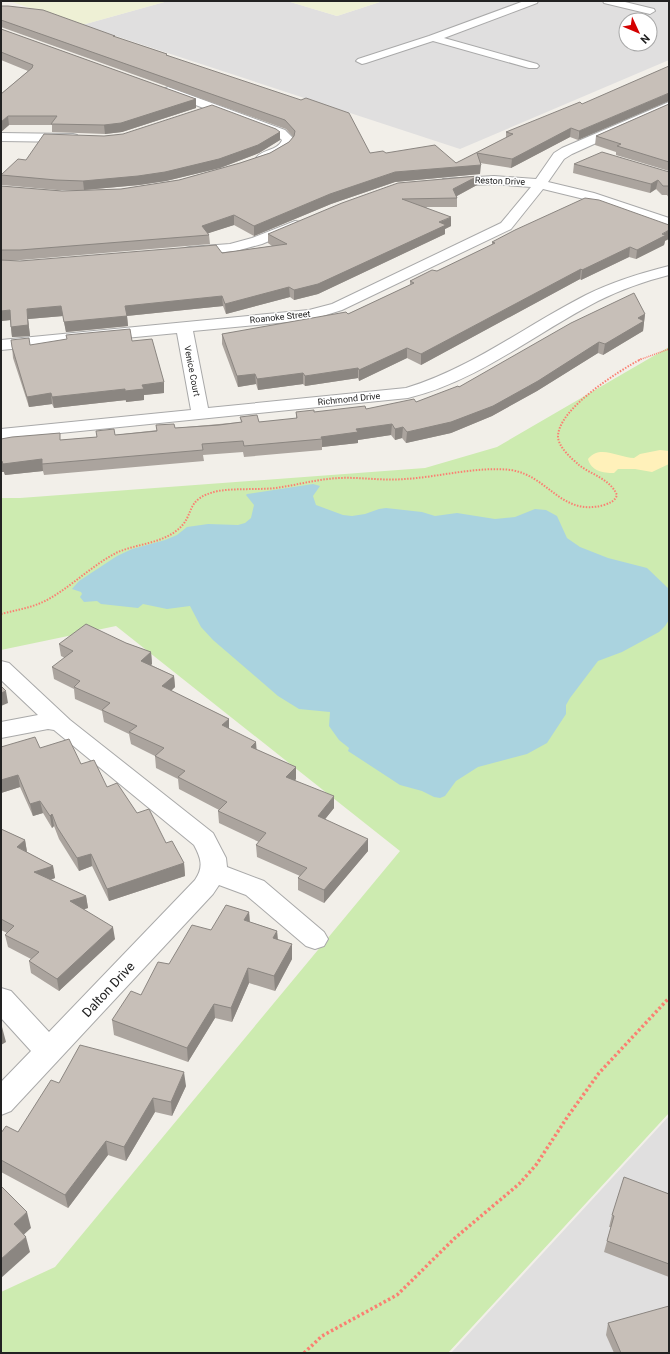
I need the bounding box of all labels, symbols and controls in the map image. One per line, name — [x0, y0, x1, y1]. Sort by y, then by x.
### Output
north arrow — [618, 12, 658, 52]
text: N — [637, 31, 652, 46]
street label: Reston Drive — [475, 175, 526, 187]
street label: Roanoke Street — [249, 309, 311, 325]
street label: Venice Court — [182, 345, 202, 397]
street label: Richmond Drive — [317, 391, 381, 407]
street label: Dalton Drive — [79, 959, 138, 1020]

